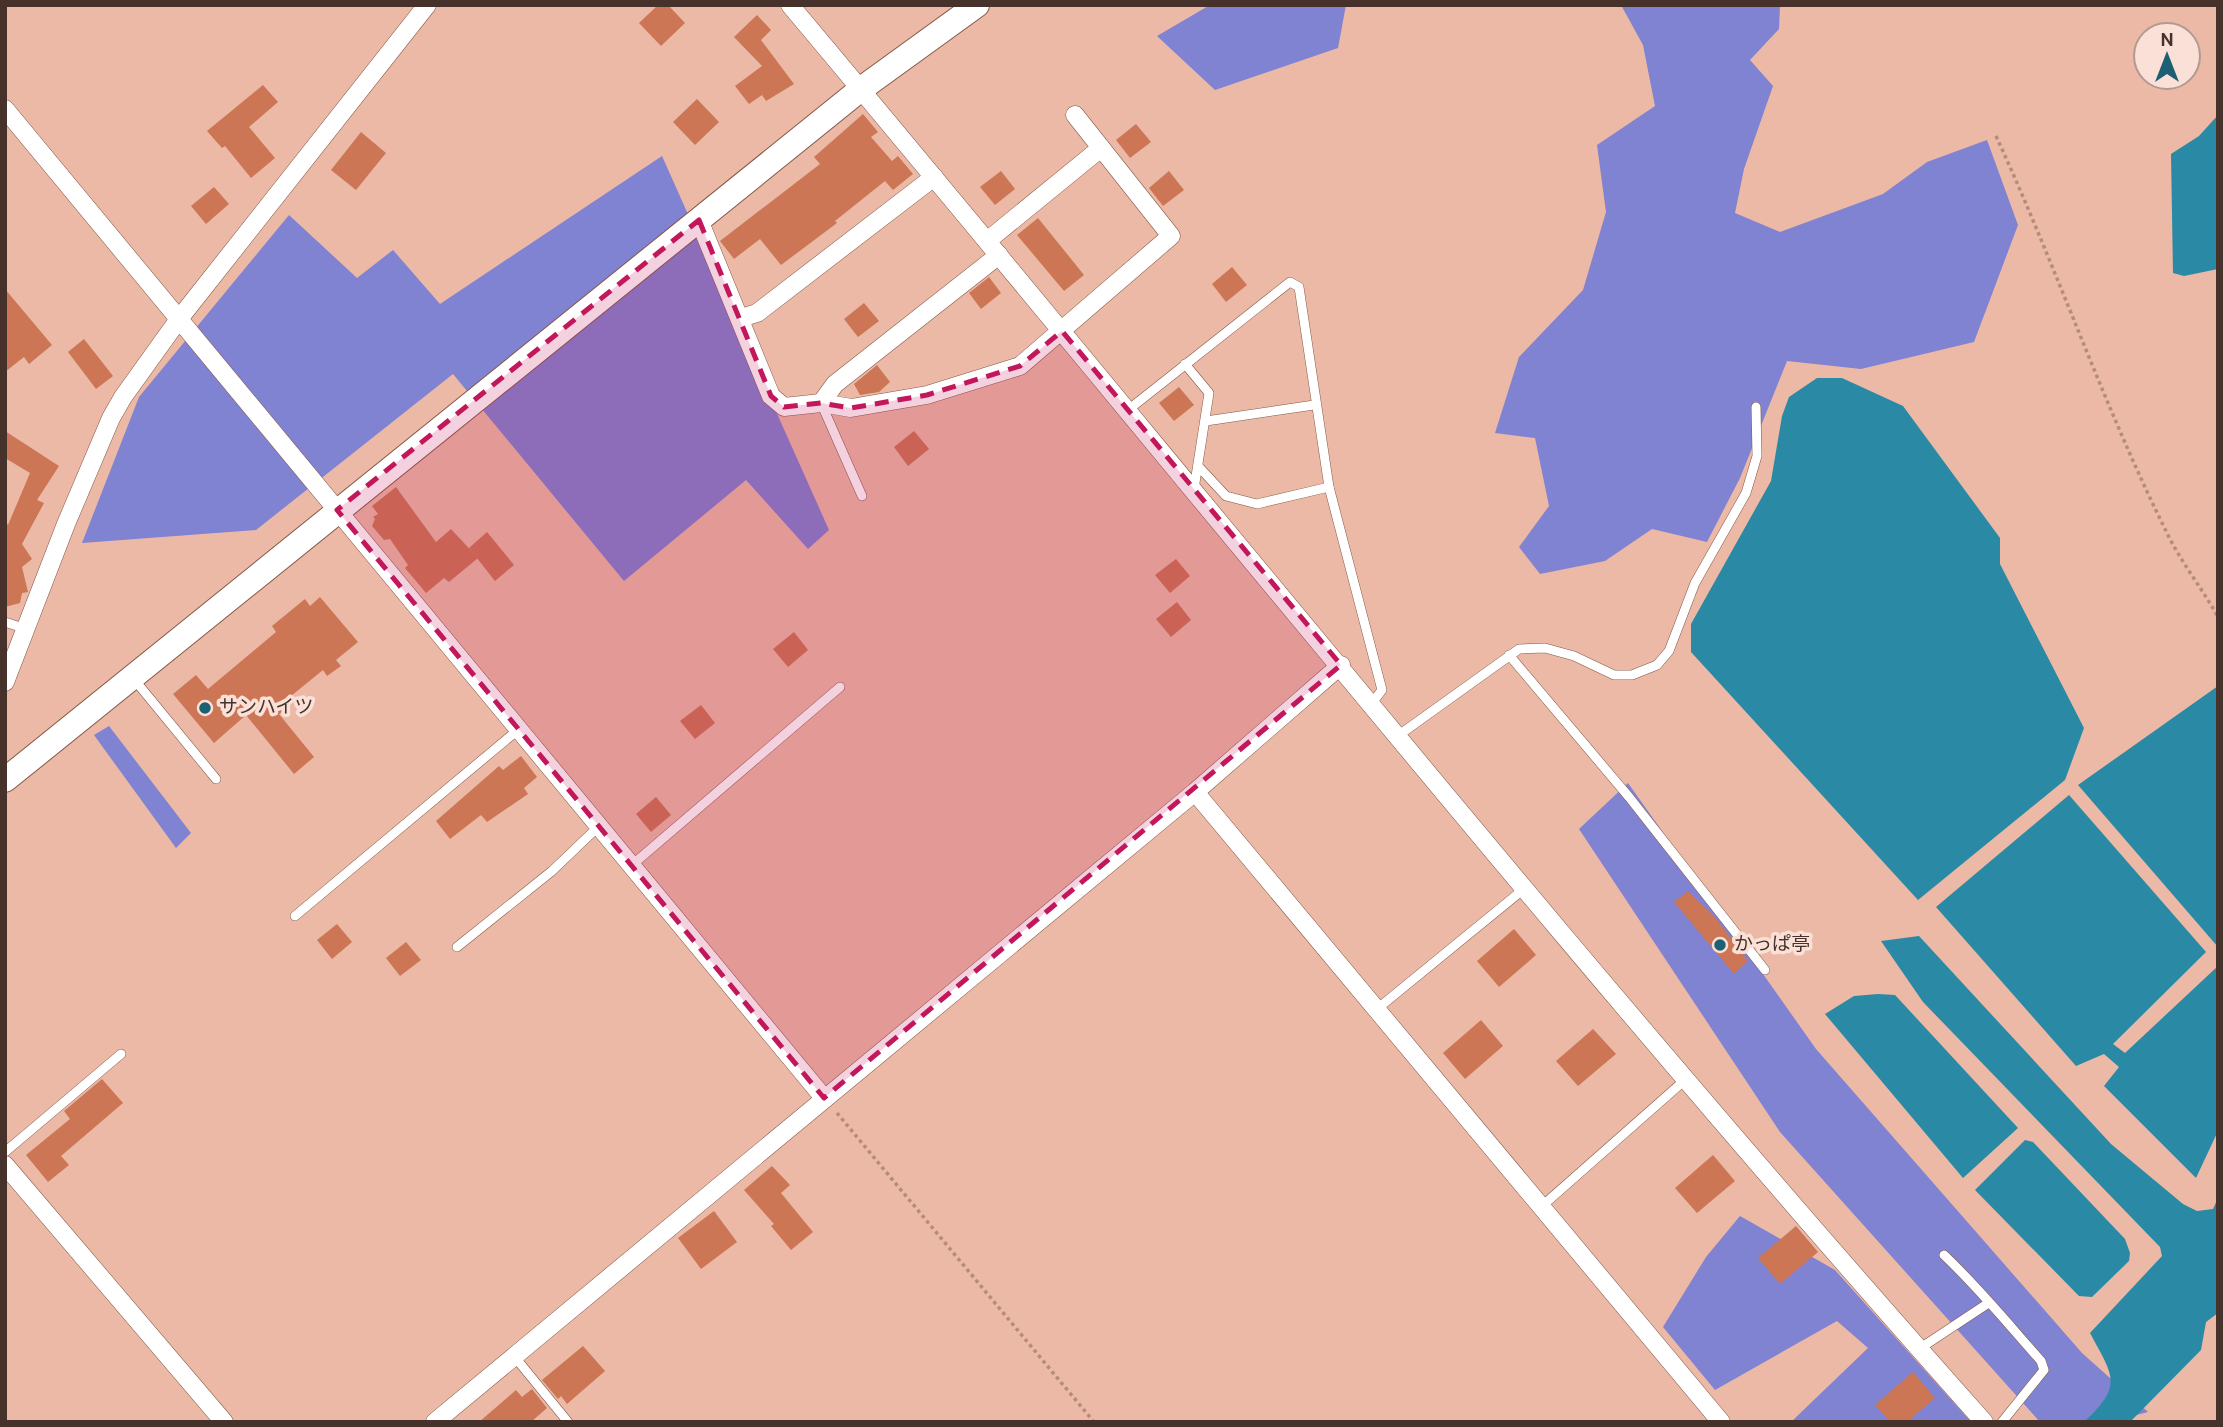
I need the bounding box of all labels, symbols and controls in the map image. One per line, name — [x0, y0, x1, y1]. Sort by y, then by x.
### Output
north arrow — [2132, 21, 2202, 91]
text: N — [2160, 29, 2174, 53]
place label: サンハイツ — [219, 696, 314, 720]
marker: サンハイツ — [197, 700, 213, 716]
place label: かっぱ亭 — [1734, 933, 1810, 957]
marker: かっぱ亭 — [1712, 937, 1728, 953]

